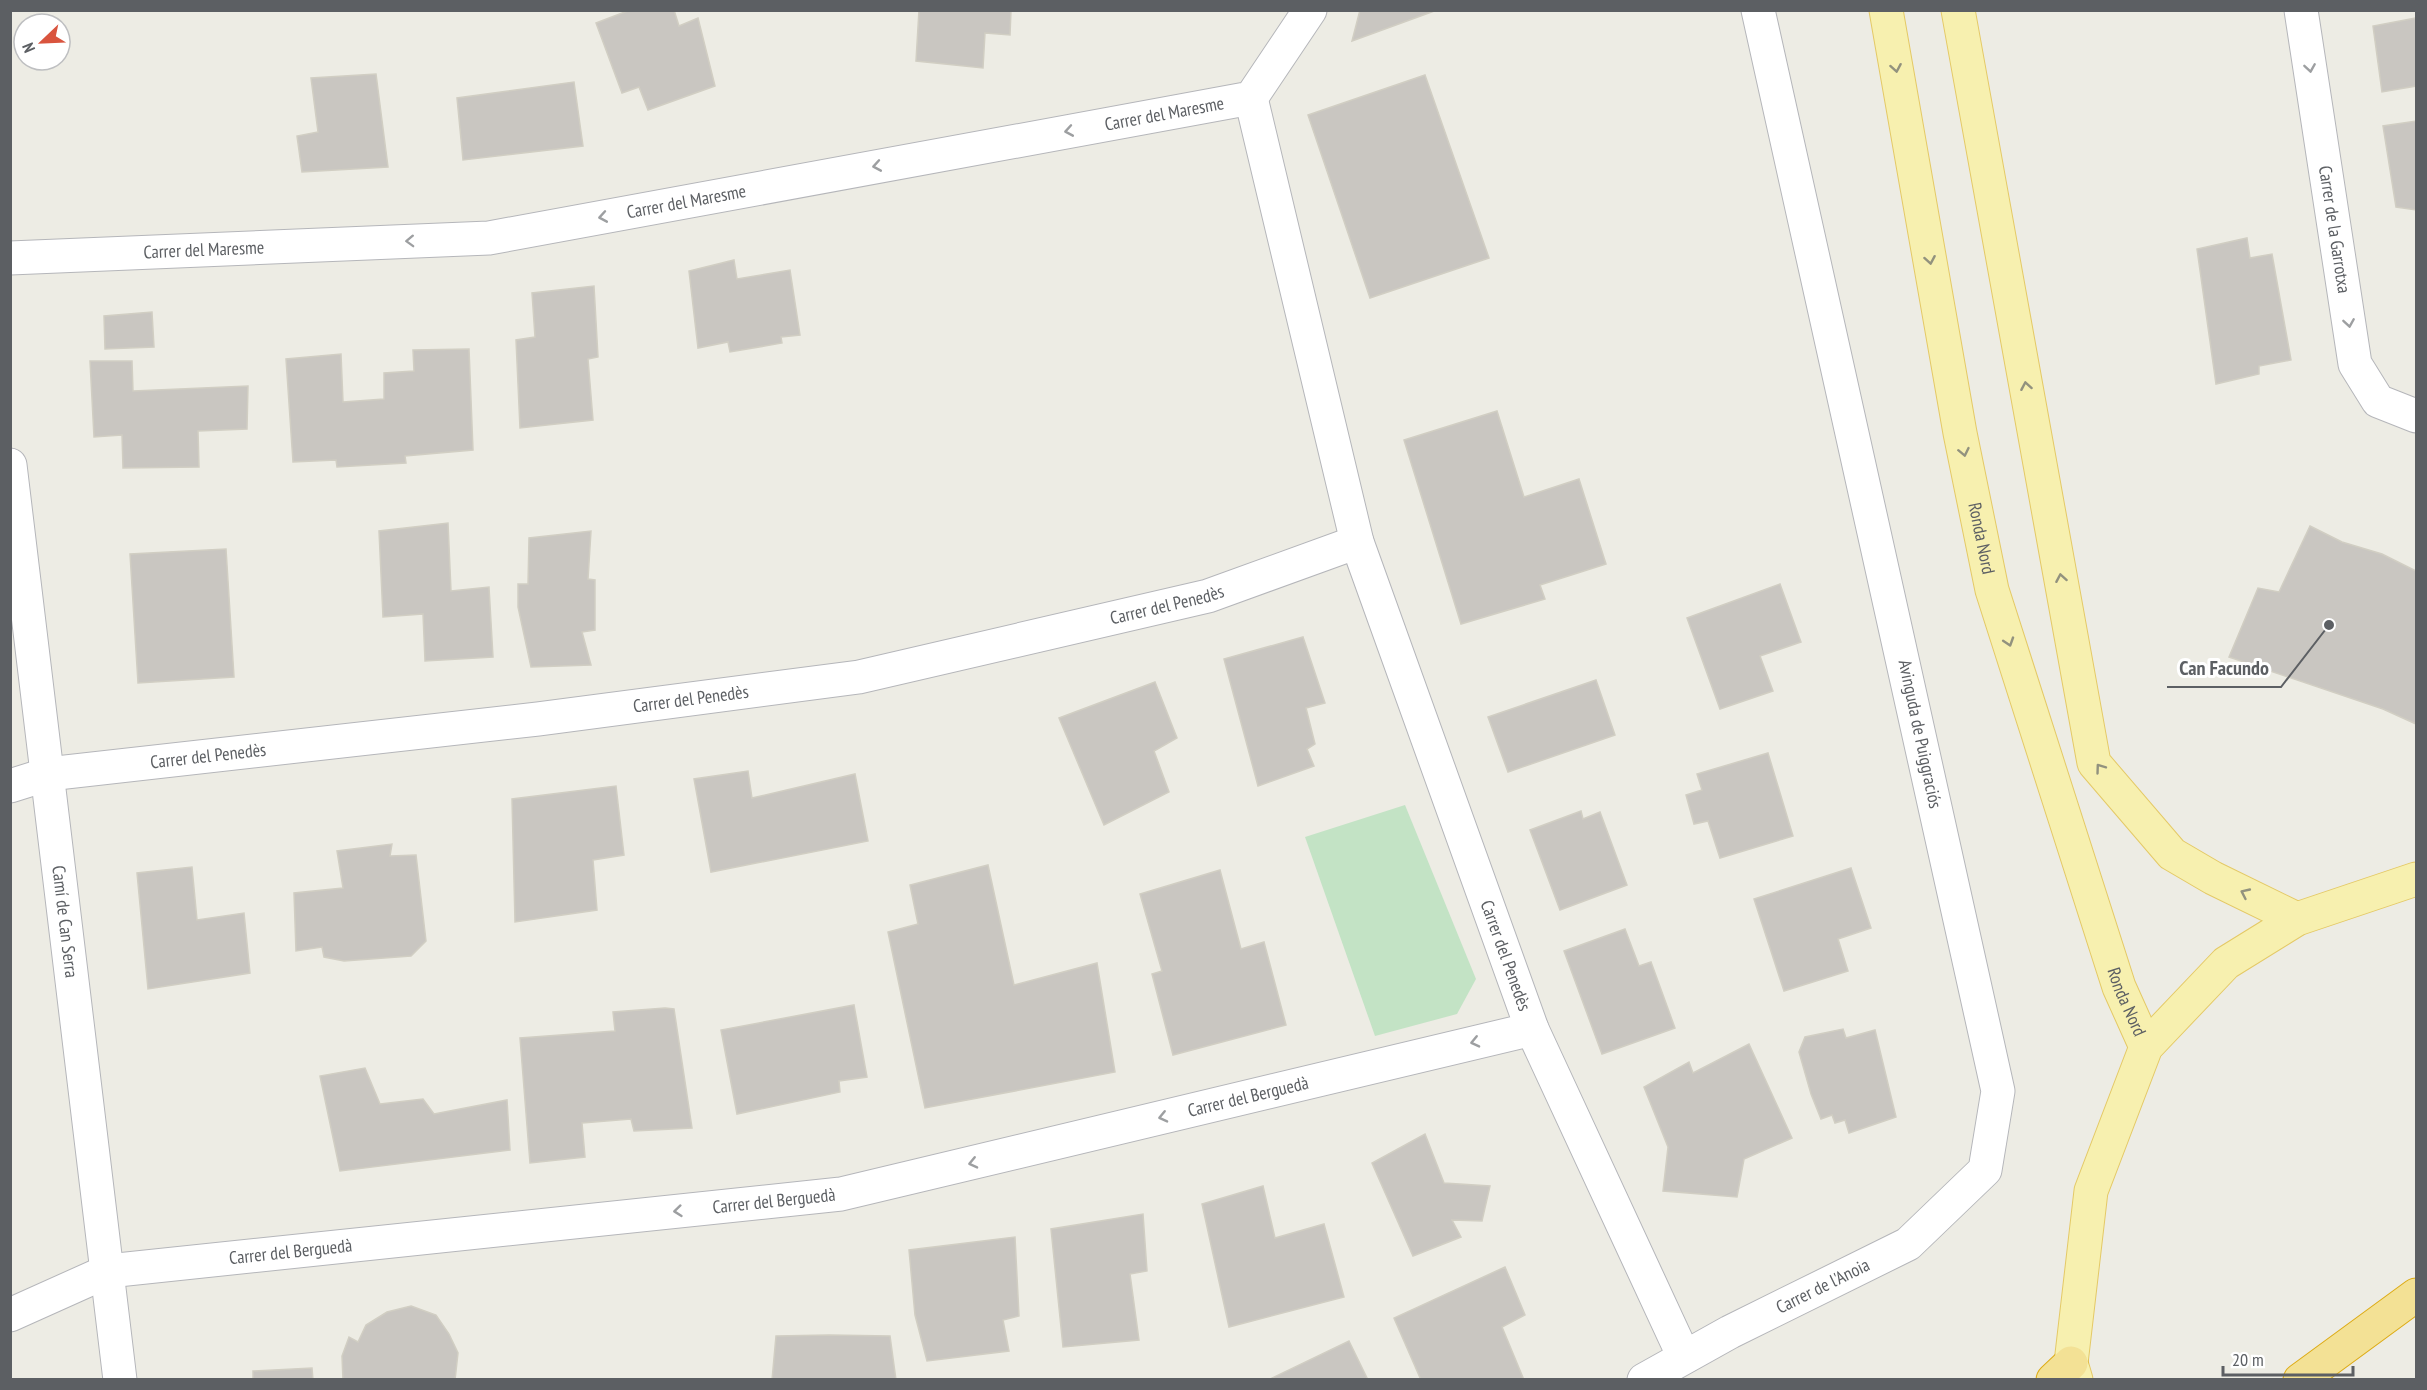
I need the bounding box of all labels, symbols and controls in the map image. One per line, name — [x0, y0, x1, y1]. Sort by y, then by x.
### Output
north arrow — [12, 12, 72, 72]
text: N — [17, 40, 39, 56]
one-way arrow — [1889, 63, 1902, 73]
one-way arrow — [2303, 64, 2315, 73]
street label: Carrer del Maresme — [1103, 91, 1226, 136]
one-way arrow — [1064, 124, 1074, 137]
one-way arrow — [873, 159, 883, 172]
street label: Carrer de la Garrotxa — [2314, 164, 2356, 295]
street label: Carrer del Maresme — [625, 179, 748, 223]
one-way arrow — [598, 210, 608, 223]
street label: Carrer del Maresme — [143, 235, 265, 263]
one-way arrow — [405, 235, 414, 247]
one-way arrow — [1923, 256, 1935, 265]
one-way arrow — [2342, 318, 2355, 328]
one-way arrow — [2020, 382, 2033, 392]
one-way arrow — [1956, 447, 1969, 457]
street label: Ronda Nord — [1963, 500, 2000, 576]
one-way arrow — [2055, 574, 2068, 584]
street label: Carrer del Penedès — [1108, 579, 1227, 629]
one-way arrow — [2002, 636, 2014, 647]
callout: Can Facundo — [2167, 649, 2281, 687]
text: Can Facundo — [2179, 655, 2269, 681]
street label: Avinguda de Puiggraciós — [1894, 657, 1947, 810]
street label: Carrer del Penedès — [632, 680, 750, 717]
street label: Carrer del Penedès — [149, 738, 267, 773]
one-way arrow — [2096, 764, 2107, 775]
street label: Camí de Can Serra — [47, 864, 84, 979]
one-way arrow — [2240, 888, 2251, 900]
street label: Carrer del Penedès — [1476, 897, 1537, 1014]
street label: Ronda Nord — [2102, 964, 2152, 1040]
one-way arrow — [1470, 1035, 1480, 1048]
street label: Carrer del Berguedà — [1185, 1071, 1311, 1122]
one-way arrow — [1158, 1110, 1168, 1123]
one-way arrow — [968, 1155, 978, 1168]
street label: Carrer del Berguedà — [711, 1183, 836, 1218]
one-way arrow — [673, 1204, 682, 1217]
street label: Carrer del Berguedà — [228, 1233, 353, 1269]
street label: Carrer de l'Anoia — [1772, 1253, 1873, 1318]
scale bar — [2223, 1339, 2354, 1377]
text: 20 m — [2232, 1348, 2264, 1371]

